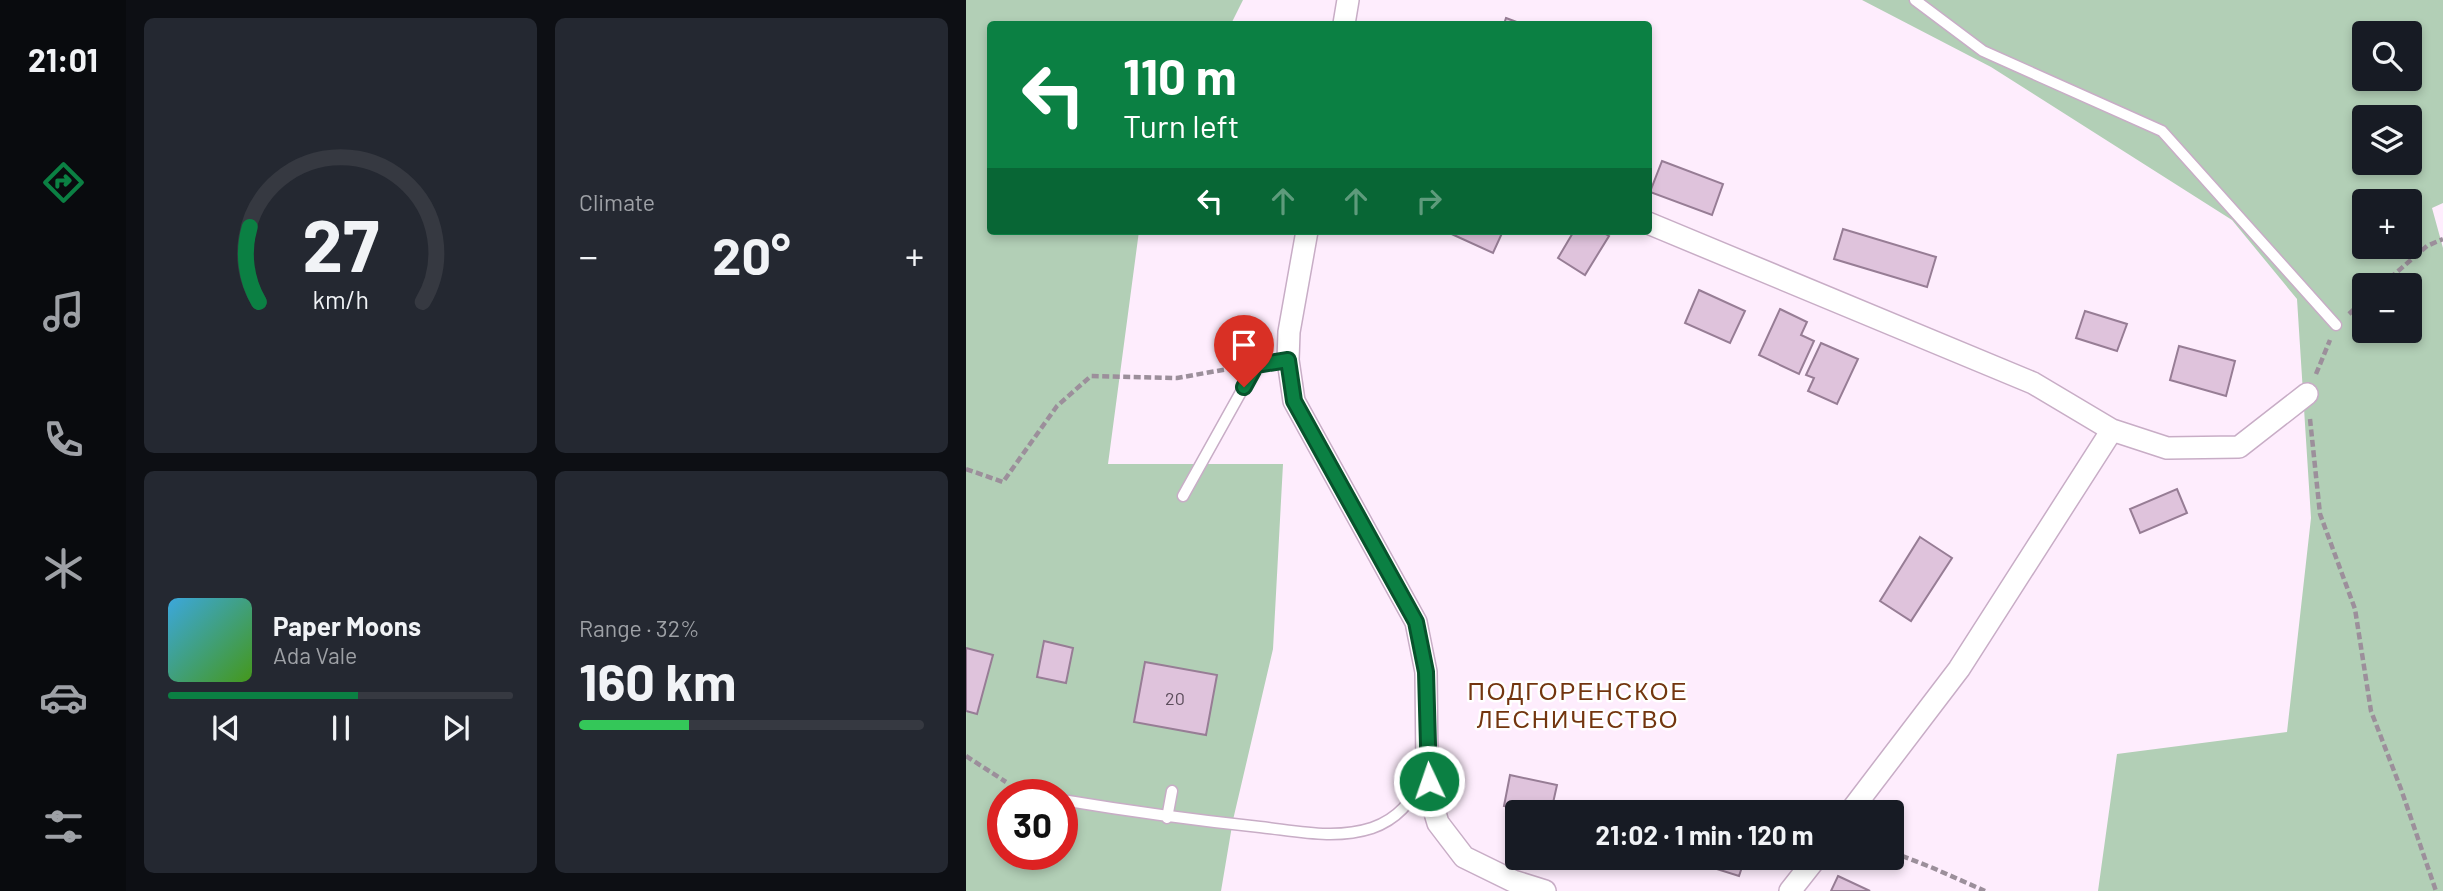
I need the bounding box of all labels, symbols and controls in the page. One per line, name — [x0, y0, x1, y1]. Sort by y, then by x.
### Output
map controls — [2352, 21, 2422, 343]
button: search — [2352, 21, 2422, 91]
text: 21:01 — [28, 40, 98, 78]
text: 110 m — [1123, 46, 1237, 105]
icon: left — [1008, 49, 1099, 140]
button: layers — [2352, 105, 2422, 175]
text: Turn left — [1123, 106, 1240, 144]
icon: directions — [39, 158, 88, 207]
icon: left — [1191, 182, 1229, 220]
icon: ahead — [1264, 182, 1302, 220]
icon: ahead — [1337, 182, 1375, 220]
icon: right — [1410, 182, 1448, 220]
text: Climate — [579, 188, 655, 216]
button: + — [2352, 189, 2422, 259]
text: 27 — [302, 199, 379, 287]
text: 20° — [712, 223, 791, 285]
text: − — [579, 232, 598, 278]
text: + — [905, 232, 924, 278]
button: − — [2352, 273, 2422, 343]
text: km/h — [312, 283, 369, 313]
icon: music — [39, 287, 88, 336]
pin — [1214, 315, 1274, 387]
icon: arrive — [1225, 326, 1263, 364]
icon: phone — [39, 415, 88, 464]
icon: climate — [39, 544, 88, 593]
text: Paper Moons — [273, 610, 421, 641]
text: Range · 32% — [579, 614, 700, 642]
text: Ada Vale — [273, 641, 357, 669]
text: 160 km — [579, 649, 737, 711]
icon: car — [39, 673, 88, 722]
district label: ПОДГОРЕНСКОЕ ЛЕСНИЧЕСТВО — [1467, 676, 1689, 733]
house number: 20 — [1165, 687, 1185, 709]
icon: previous — [207, 709, 245, 747]
icon: pause — [322, 709, 360, 747]
icon: next — [437, 709, 475, 747]
position arrow — [1392, 744, 1466, 818]
speed limit sign: 30 — [987, 779, 1078, 870]
icon: filters — [39, 802, 88, 851]
text: 21:02 · 1 min · 120 m — [1596, 819, 1813, 850]

